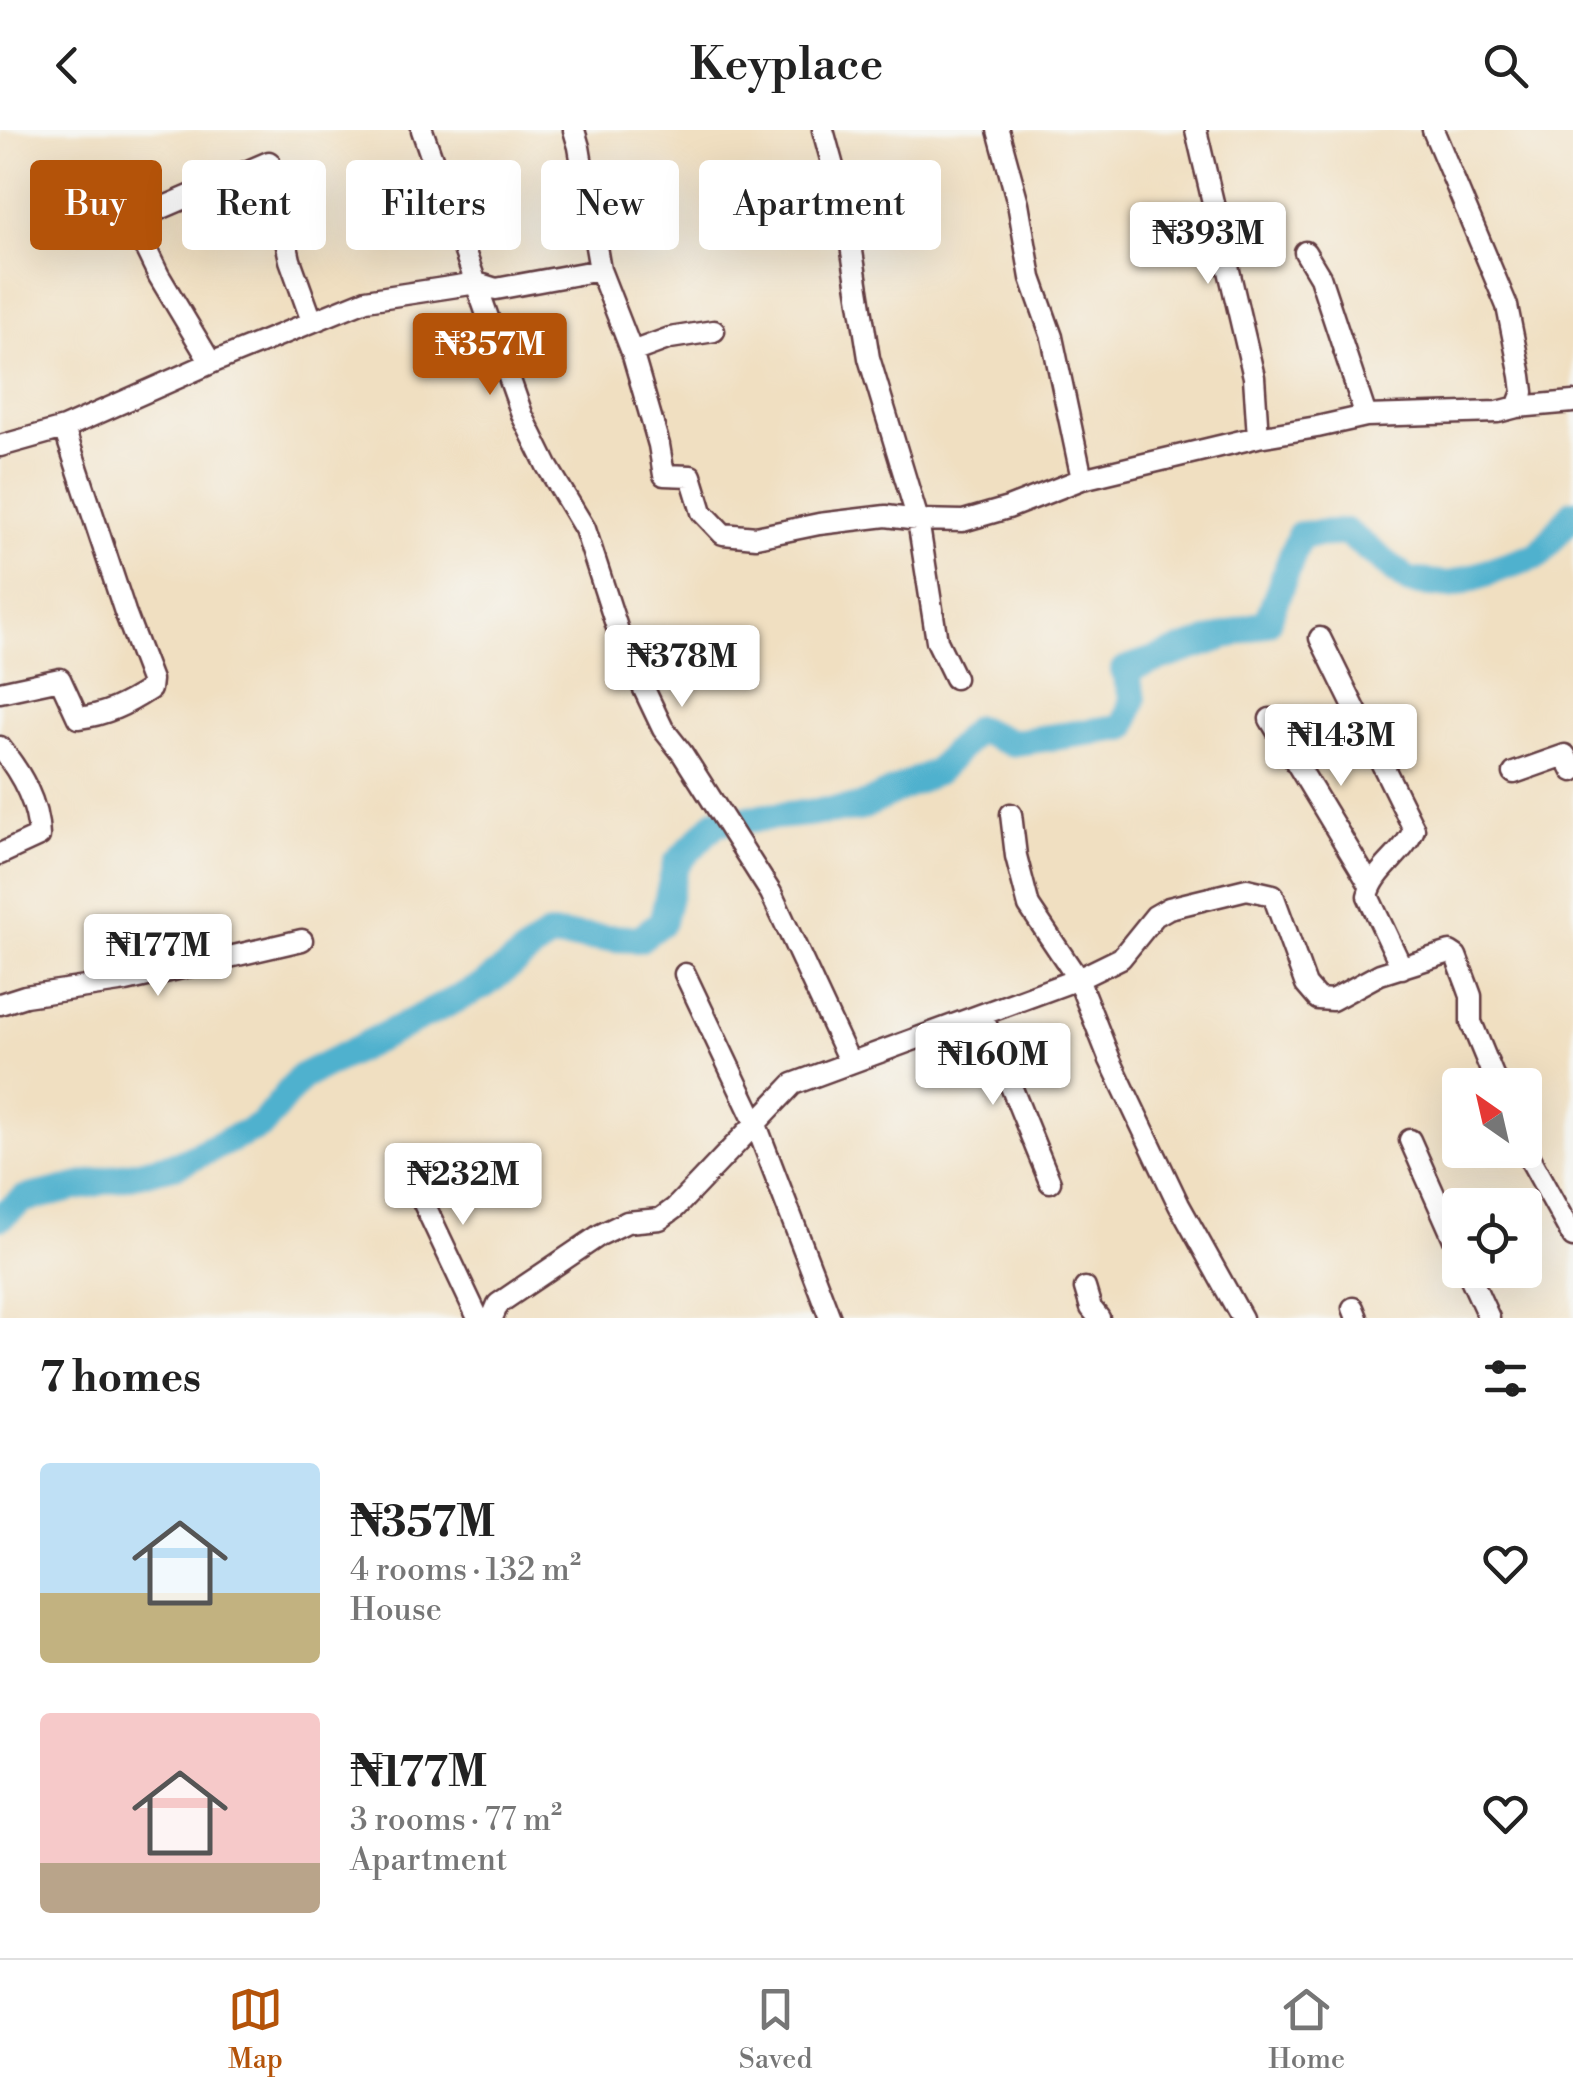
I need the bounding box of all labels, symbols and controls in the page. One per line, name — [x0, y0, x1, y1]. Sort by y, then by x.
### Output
text: Keyplace — [690, 37, 883, 94]
icon: back — [40, 38, 95, 93]
icon: search — [1478, 38, 1533, 93]
chip: Buy — [30, 160, 162, 250]
chip: Rent — [182, 160, 326, 250]
chip: Filters — [346, 160, 521, 250]
chip: New — [541, 160, 679, 250]
chip: Apartment — [699, 160, 941, 250]
pin: ₦393M — [1138, 202, 1278, 287]
text: ₦393M — [1152, 214, 1264, 254]
pin: ₦357M — [420, 313, 560, 398]
text: ₦357M — [435, 325, 545, 365]
pin: ₦378M — [612, 625, 752, 710]
text: ₦378M — [627, 637, 737, 677]
pin: ₦143M — [1271, 704, 1411, 789]
text: ₦143M — [1287, 716, 1395, 756]
pin: ₦177M — [88, 914, 228, 999]
text: ₦177M — [106, 926, 210, 966]
pin: ₦160M — [923, 1023, 1063, 1108]
text: ₦160M — [937, 1035, 1049, 1075]
north arrow — [1442, 1068, 1542, 1168]
map controls — [1442, 1068, 1542, 1288]
pin: ₦232M — [393, 1143, 533, 1228]
text: ₦232M — [407, 1155, 519, 1195]
button: locate — [1442, 1188, 1542, 1288]
icon: filters — [1478, 1351, 1533, 1406]
text: 7 homes — [40, 1352, 201, 1405]
text: ₦357M — [350, 1497, 495, 1550]
icon: home — [120, 1503, 240, 1623]
icon: heart — [1478, 1536, 1533, 1591]
text: 4 rooms · 132 m² — [350, 1550, 581, 1590]
text: House — [350, 1590, 442, 1630]
text: ₦177M — [350, 1747, 487, 1800]
icon: home — [120, 1753, 240, 1873]
icon: heart — [1478, 1786, 1533, 1841]
text: 3 rooms · 77 m² — [350, 1800, 562, 1840]
text: Apartment — [350, 1840, 507, 1880]
tab: Map — [228, 1982, 283, 2077]
tab: Saved — [739, 1982, 812, 2077]
tab: Home — [1268, 1982, 1345, 2077]

